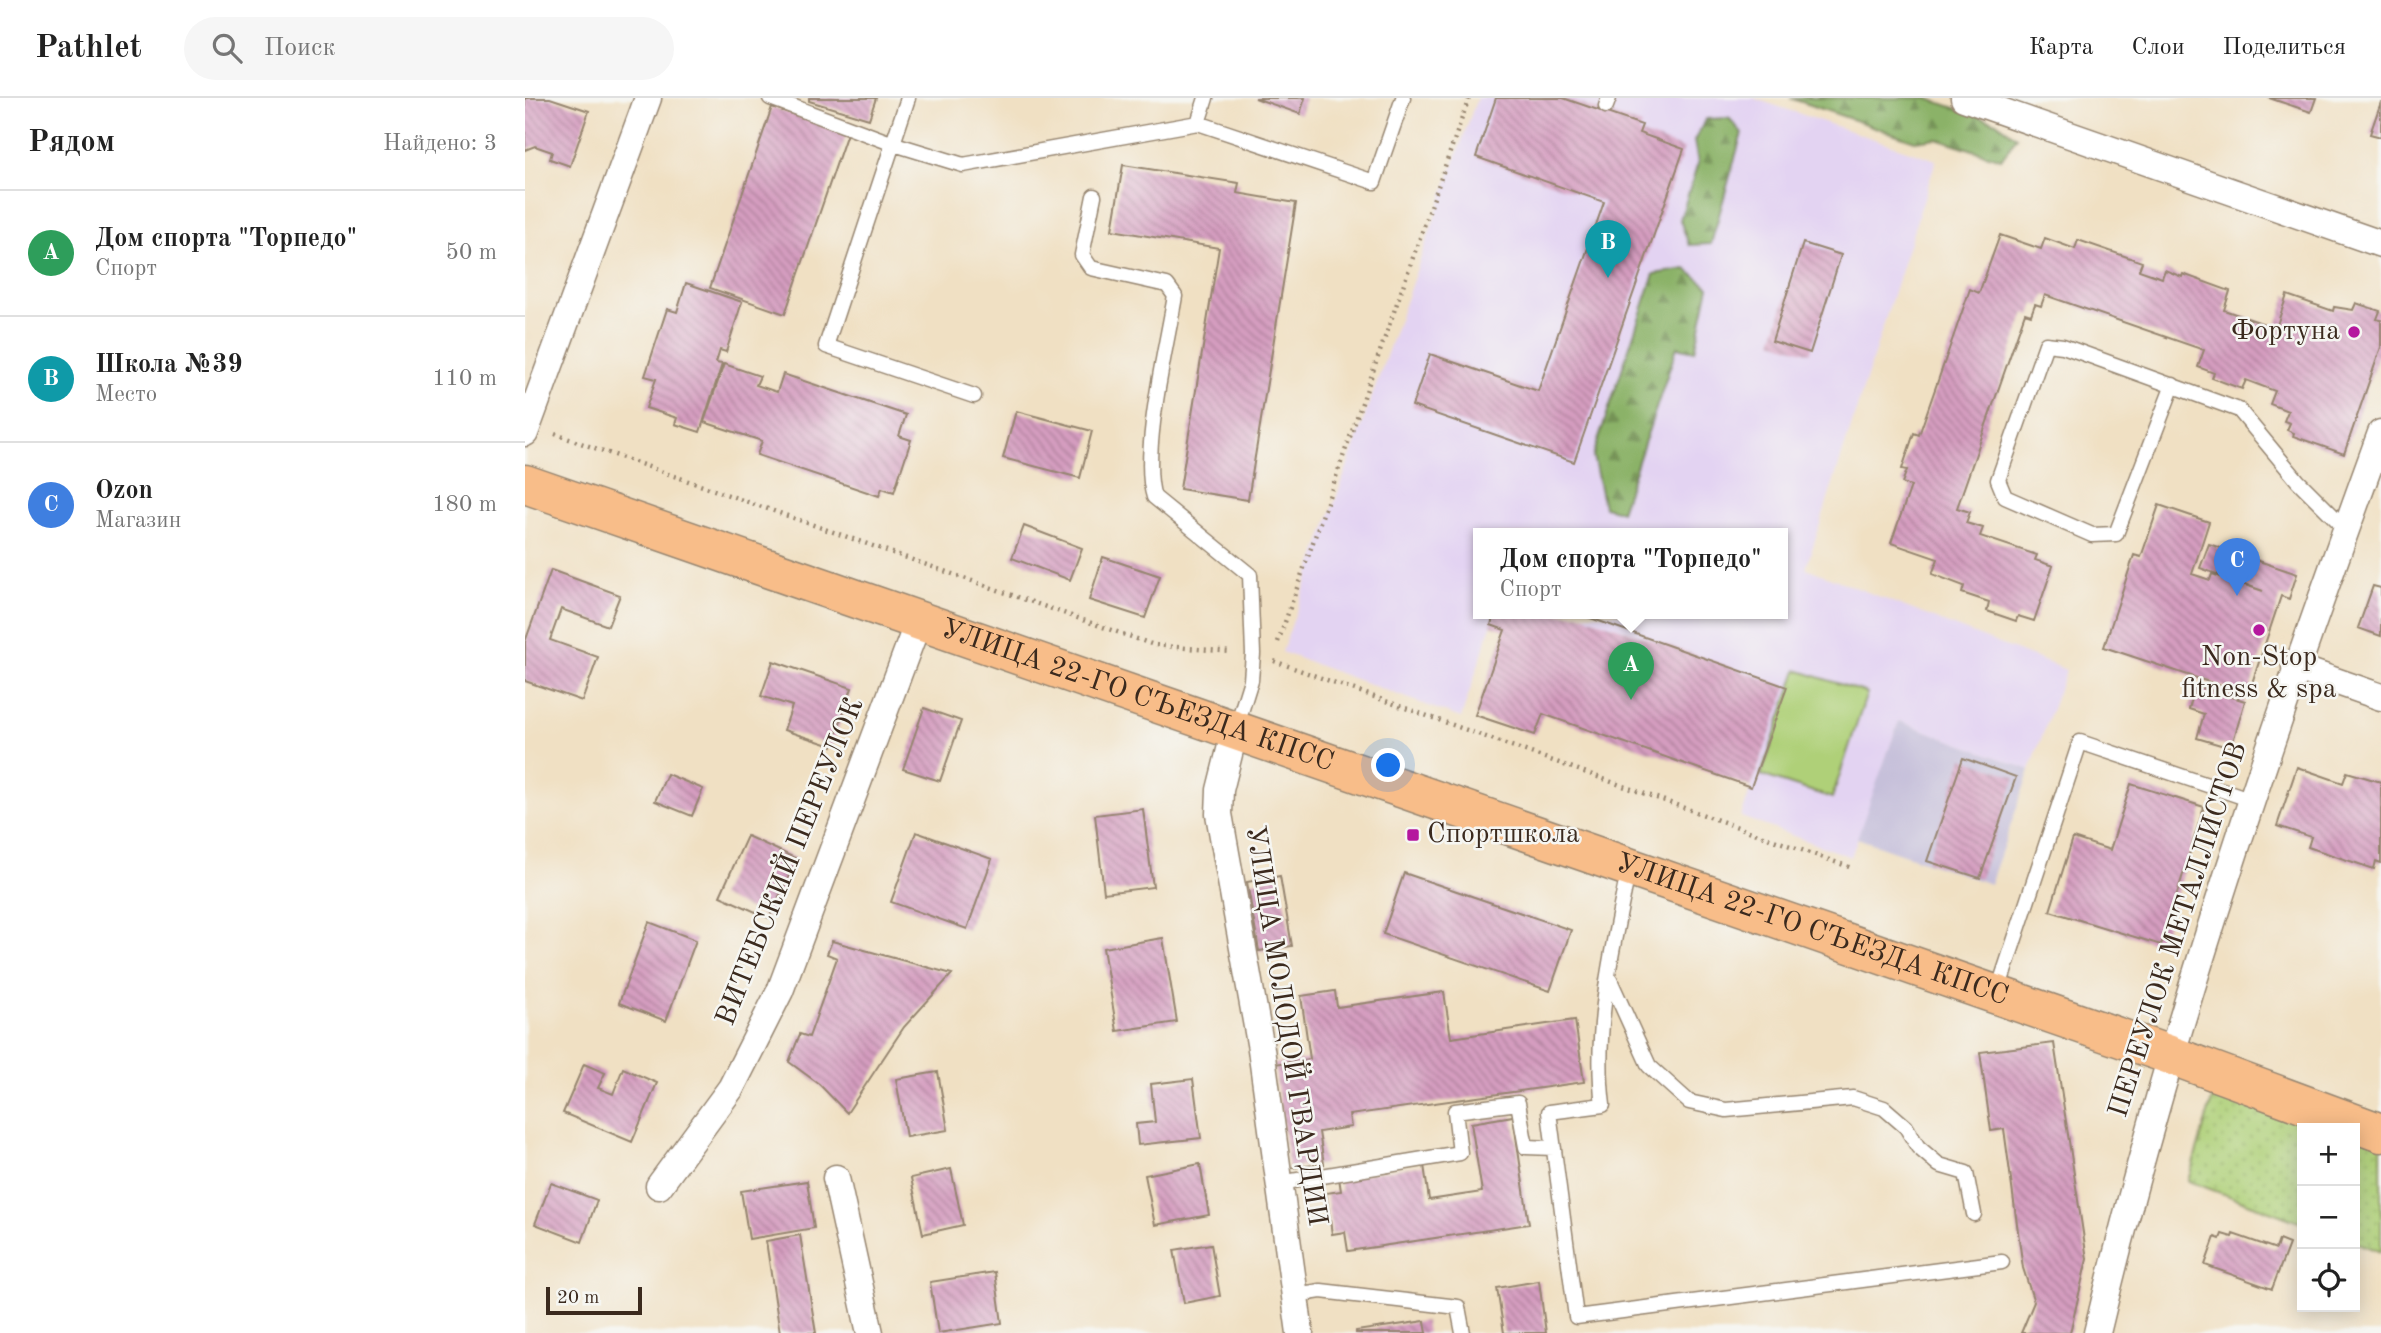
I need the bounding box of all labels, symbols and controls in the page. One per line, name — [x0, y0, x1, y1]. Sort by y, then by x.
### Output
search box — [184, 17, 674, 80]
icon: search — [208, 29, 246, 67]
text: Pathlet — [35, 32, 142, 65]
text: Поиск — [264, 35, 336, 61]
text: Карта — [2029, 36, 2094, 60]
text: Слои — [2132, 36, 2185, 60]
text: Поделиться — [2223, 36, 2346, 60]
text: Рядом — [28, 128, 115, 158]
text: Найдено: 3 — [383, 132, 497, 155]
pin: B — [1585, 220, 1631, 278]
text: Дом спорта "Торпедо" — [95, 226, 357, 252]
text: A — [42, 241, 60, 264]
text: 50 m — [446, 241, 497, 264]
text: Спорт — [95, 257, 157, 280]
place label: Фортуна — [2231, 318, 2340, 346]
marker: Фортуна — [2346, 324, 2362, 340]
text: Школа №39 — [95, 352, 242, 378]
text: B — [43, 367, 59, 390]
text: 110 m — [432, 367, 497, 390]
text: Место — [95, 383, 157, 406]
text: Ozon — [95, 478, 153, 504]
text: C — [43, 493, 59, 516]
text: 180 m — [432, 493, 497, 516]
text: Магазин — [95, 509, 181, 532]
popup — [1473, 528, 1788, 619]
pin: C — [2214, 538, 2260, 596]
text: Дом спорта "Торпедо" — [1500, 547, 1761, 573]
text: Спорт — [1500, 578, 1562, 601]
street label: УЛИЦА 22-ГО СЪЕЗДА КПСС — [937, 615, 1337, 777]
marker: Non-Stop fitness & spa — [2251, 622, 2267, 638]
pin: A — [1608, 642, 1654, 700]
place label: Non-Stop fitness & spa — [2181, 644, 2337, 704]
street label: ВИТЕБСКИЙ ПЕРЕУЛОК — [707, 692, 870, 1030]
street label: ПЕРЕУЛОК МЕТАЛЛИСТОВ — [2105, 739, 2253, 1121]
your location — [1371, 748, 1405, 782]
place label: Спортшкола — [1427, 821, 1580, 849]
street label: УЛИЦА МОЛОДОЙ ГВАРДИИ — [1239, 823, 1336, 1228]
marker: Спортшкола — [1405, 827, 1421, 843]
street label: УЛИЦА 22-ГО СЪЕЗДА КПСС — [1612, 850, 2012, 1012]
map controls — [2297, 1123, 2360, 1312]
button: + — [2297, 1123, 2360, 1186]
button: − — [2297, 1186, 2360, 1249]
button: locate — [2297, 1249, 2360, 1312]
scale bar — [546, 1284, 642, 1316]
text: 20 m — [557, 1289, 599, 1308]

